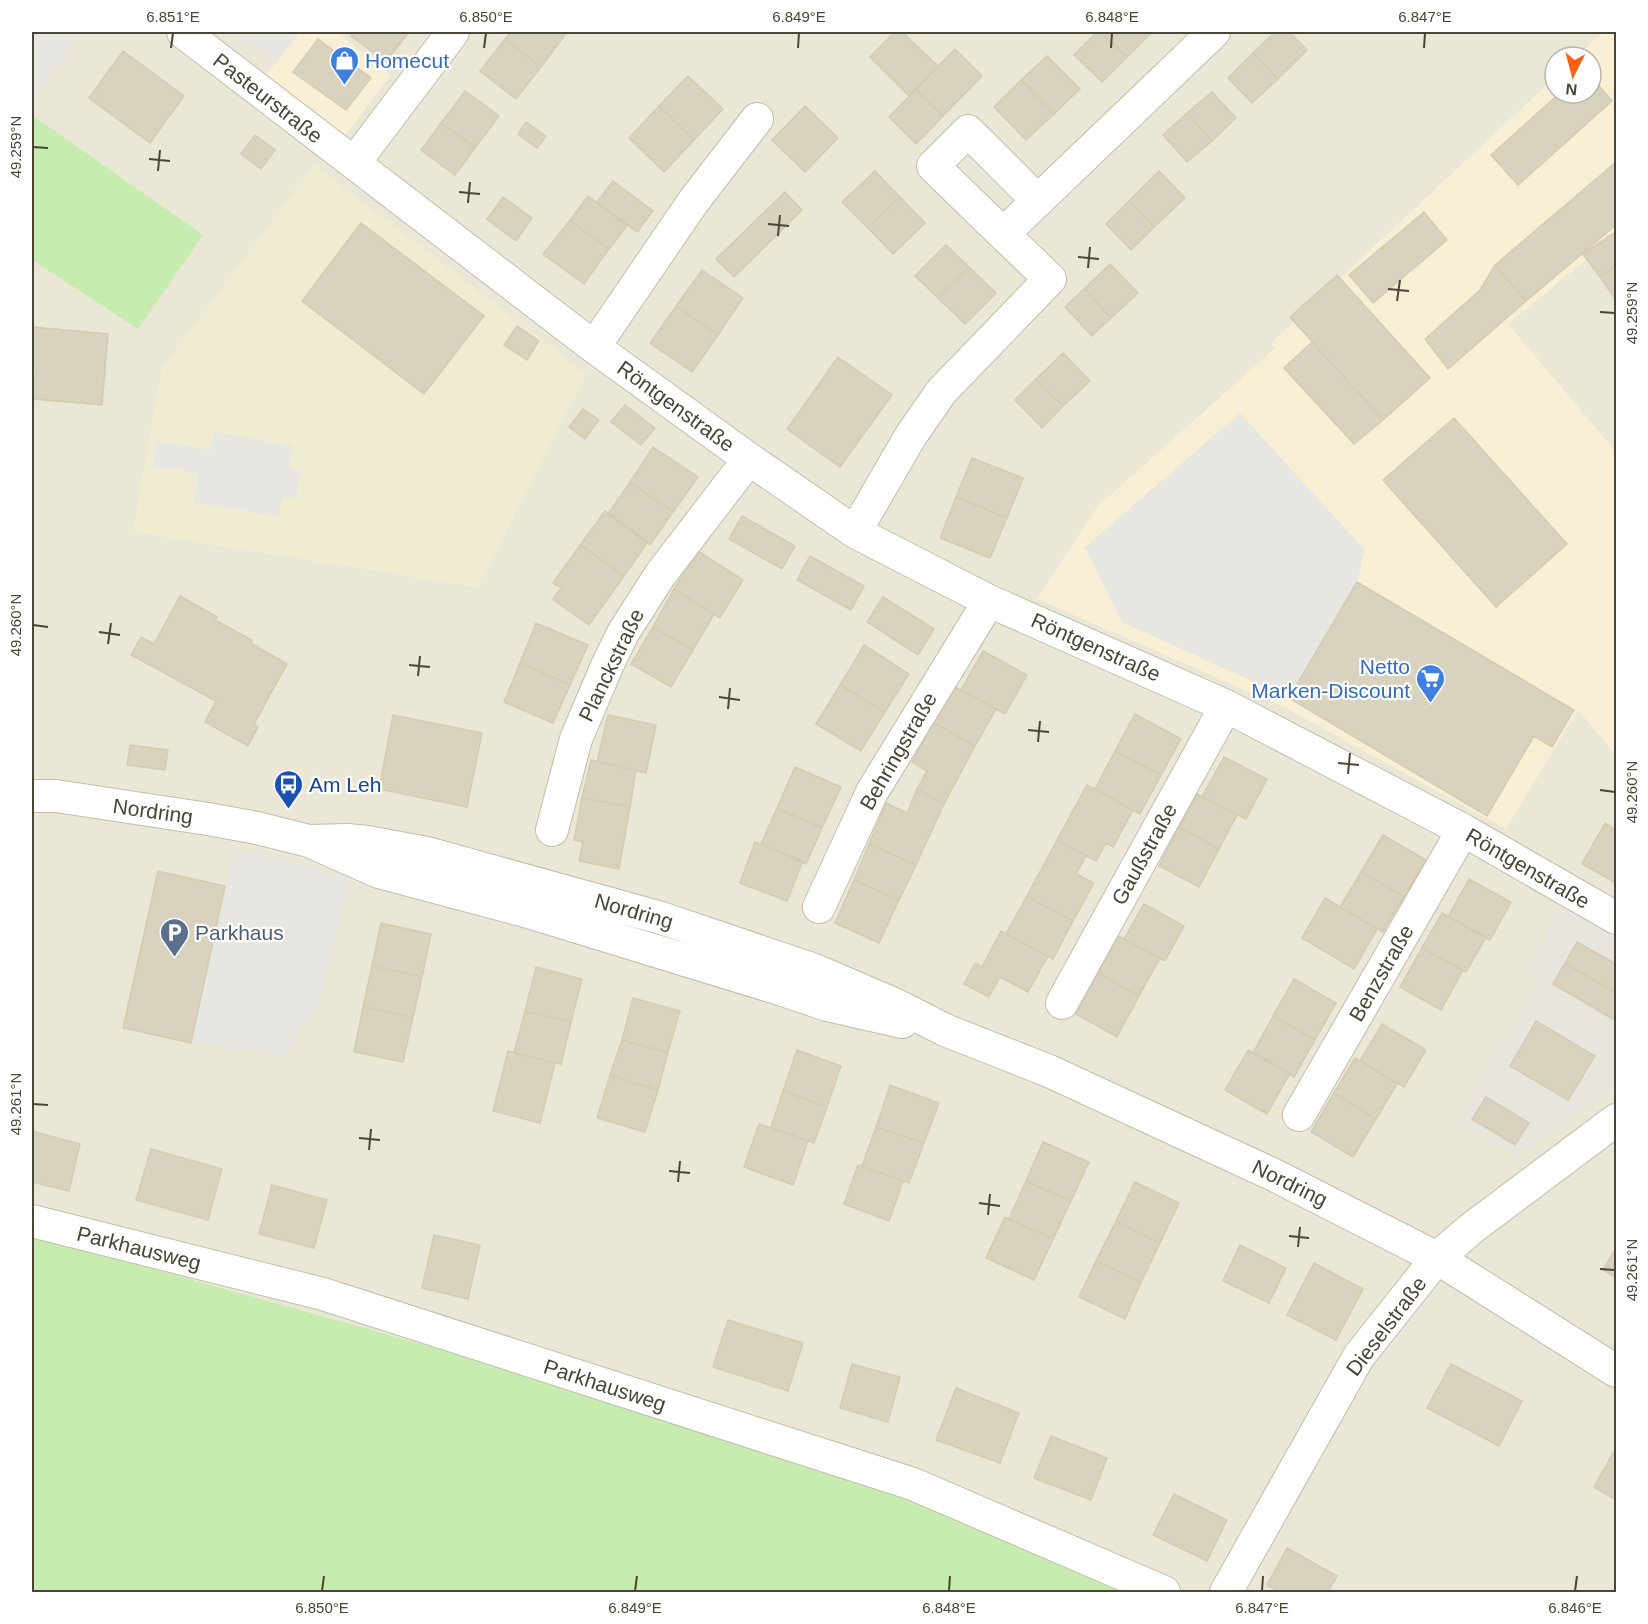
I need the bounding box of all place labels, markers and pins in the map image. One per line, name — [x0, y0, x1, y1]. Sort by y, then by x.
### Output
shop icon: Homecut — [328, 44, 360, 86]
place label: Homecut — [365, 49, 449, 72]
place label: Netto Marken-Discount — [1251, 655, 1410, 702]
supermarket icon: Netto Marken-Discount — [1415, 662, 1447, 704]
bus stop icon: Am Leh — [272, 768, 304, 810]
place label: Am Leh — [309, 773, 381, 796]
parking icon: Parkhaus — [158, 916, 190, 958]
place label: Parkhaus — [195, 921, 284, 944]

